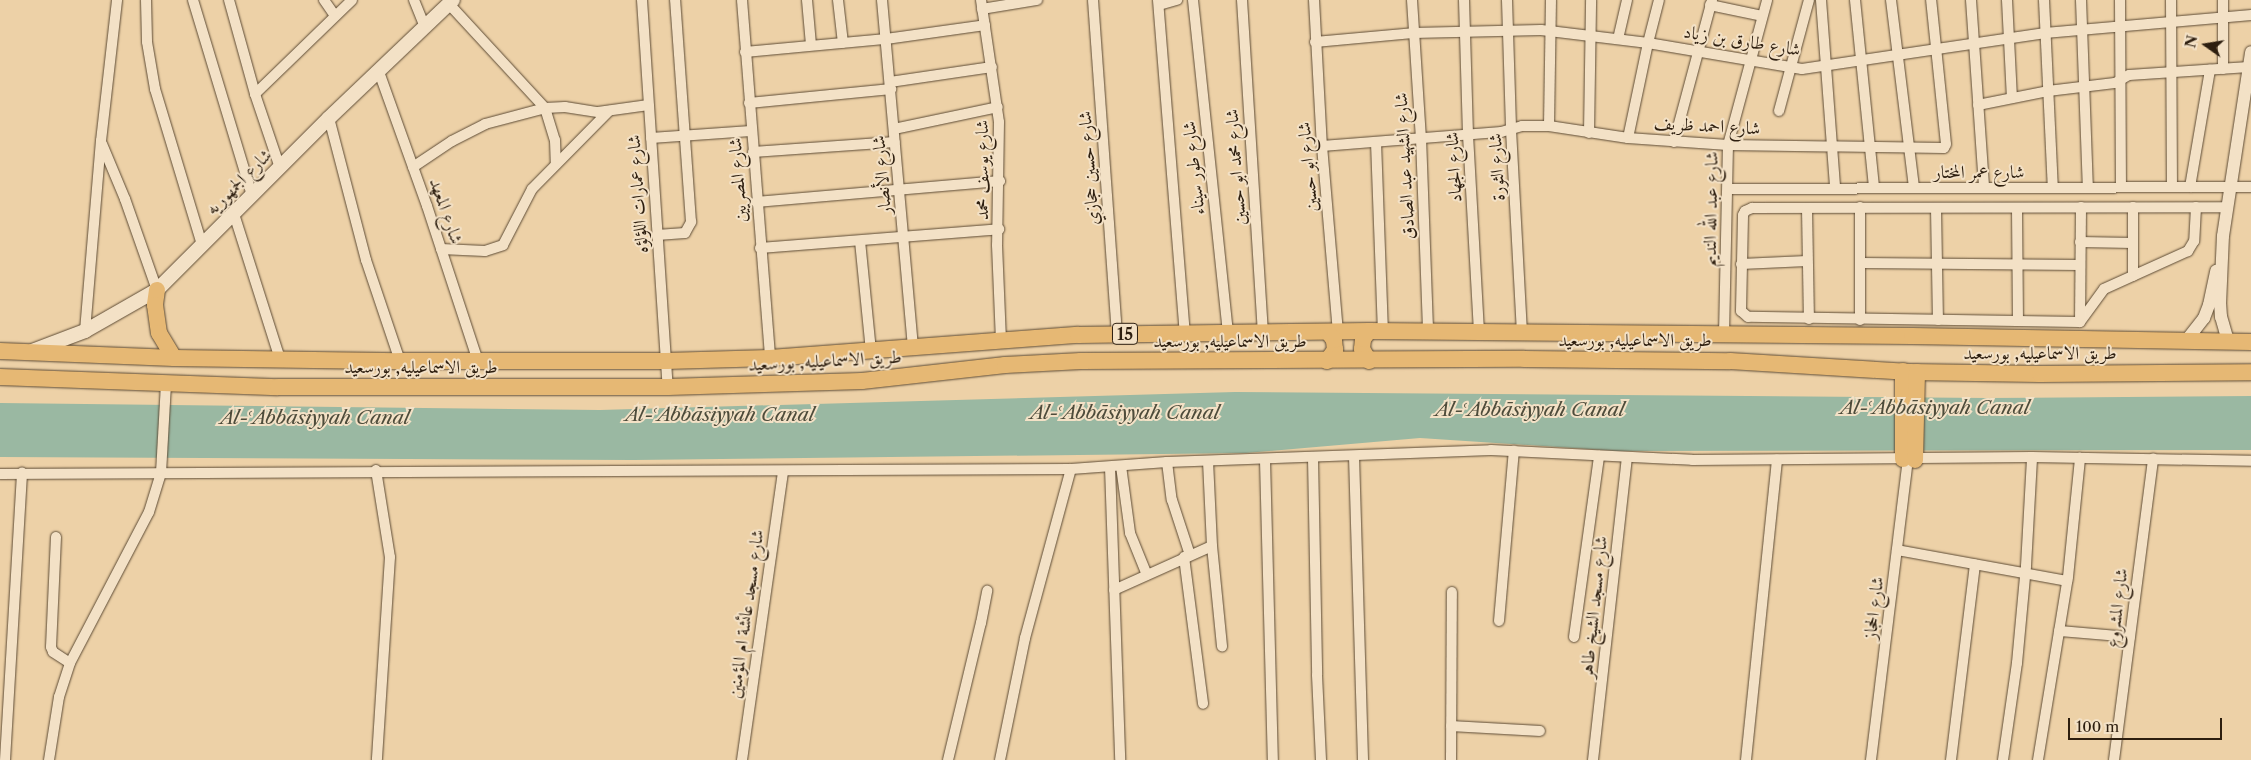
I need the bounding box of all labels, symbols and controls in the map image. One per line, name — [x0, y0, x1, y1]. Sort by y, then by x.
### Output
north arrow — [2181, 20, 2231, 70]
street label: شارع طارق بن زياد — [1682, 21, 1802, 61]
text: N — [2181, 34, 2202, 50]
street label: شارع الشهيد عبد الصادق — [1390, 92, 1420, 240]
street label: شارع محمد ابو حسين — [1221, 108, 1251, 226]
street label: شارع حسين حجازي — [1074, 110, 1104, 226]
street label: شارع احمد ظريف — [1653, 112, 1761, 140]
street label: شارع يوسف محمد — [971, 120, 993, 220]
street label: شارع طور سيناء — [1178, 120, 1210, 216]
street label: شارع ابو حسين — [1293, 121, 1323, 213]
street label: شارع الجهاد — [1441, 131, 1467, 203]
street label: شارع الثورة — [1484, 133, 1510, 201]
street label: شارع عمارات اللؤلؤه — [623, 134, 653, 254]
street label: شارع الأنصار — [868, 135, 896, 215]
street label: شارع المصريين — [724, 137, 752, 223]
street label: شارع الجمهوريه — [202, 145, 276, 219]
street label: شارع عبد الله النديم — [1699, 151, 1723, 267]
street label: شارع عمر المختار — [1934, 161, 2024, 183]
street label: شارع المعهد — [425, 175, 467, 247]
road number: 15 — [1111, 320, 1139, 348]
street label: طريق الاسماعيليه, بورسعيد — [1558, 329, 1712, 351]
street label: طريق الاسماعيليه, بورسعيد — [1153, 330, 1307, 352]
street label: طريق الاسماعيليه, بورسعيد — [1963, 342, 2117, 364]
street label: طريق الاسماعيليه, بورسعيد — [748, 346, 902, 376]
street label: طريق الاسماعيليه, بورسعيد — [344, 356, 498, 378]
water label: Al-ʿAbbāsiyyah Canal — [1840, 397, 2030, 419]
water label: Al-ʿAbbāsiyyah Canal — [1435, 399, 1625, 421]
water label: Al-ʿAbbāsiyyah Canal — [1030, 402, 1220, 424]
water label: Al-ʿAbbāsiyyah Canal — [625, 404, 815, 426]
water label: Al-ʿAbbāsiyyah Canal — [220, 407, 410, 429]
street label: شارع مسجد عائشة ام المؤمنين — [723, 528, 769, 700]
street label: شارع مسجد الشيخ طاهر — [1576, 535, 1612, 679]
street label: شارع المشروع — [2101, 567, 2133, 649]
street label: شارع الحجاز — [1859, 575, 1889, 641]
scale bar — [2071, 708, 2225, 740]
text: 100 m — [2076, 717, 2119, 736]

